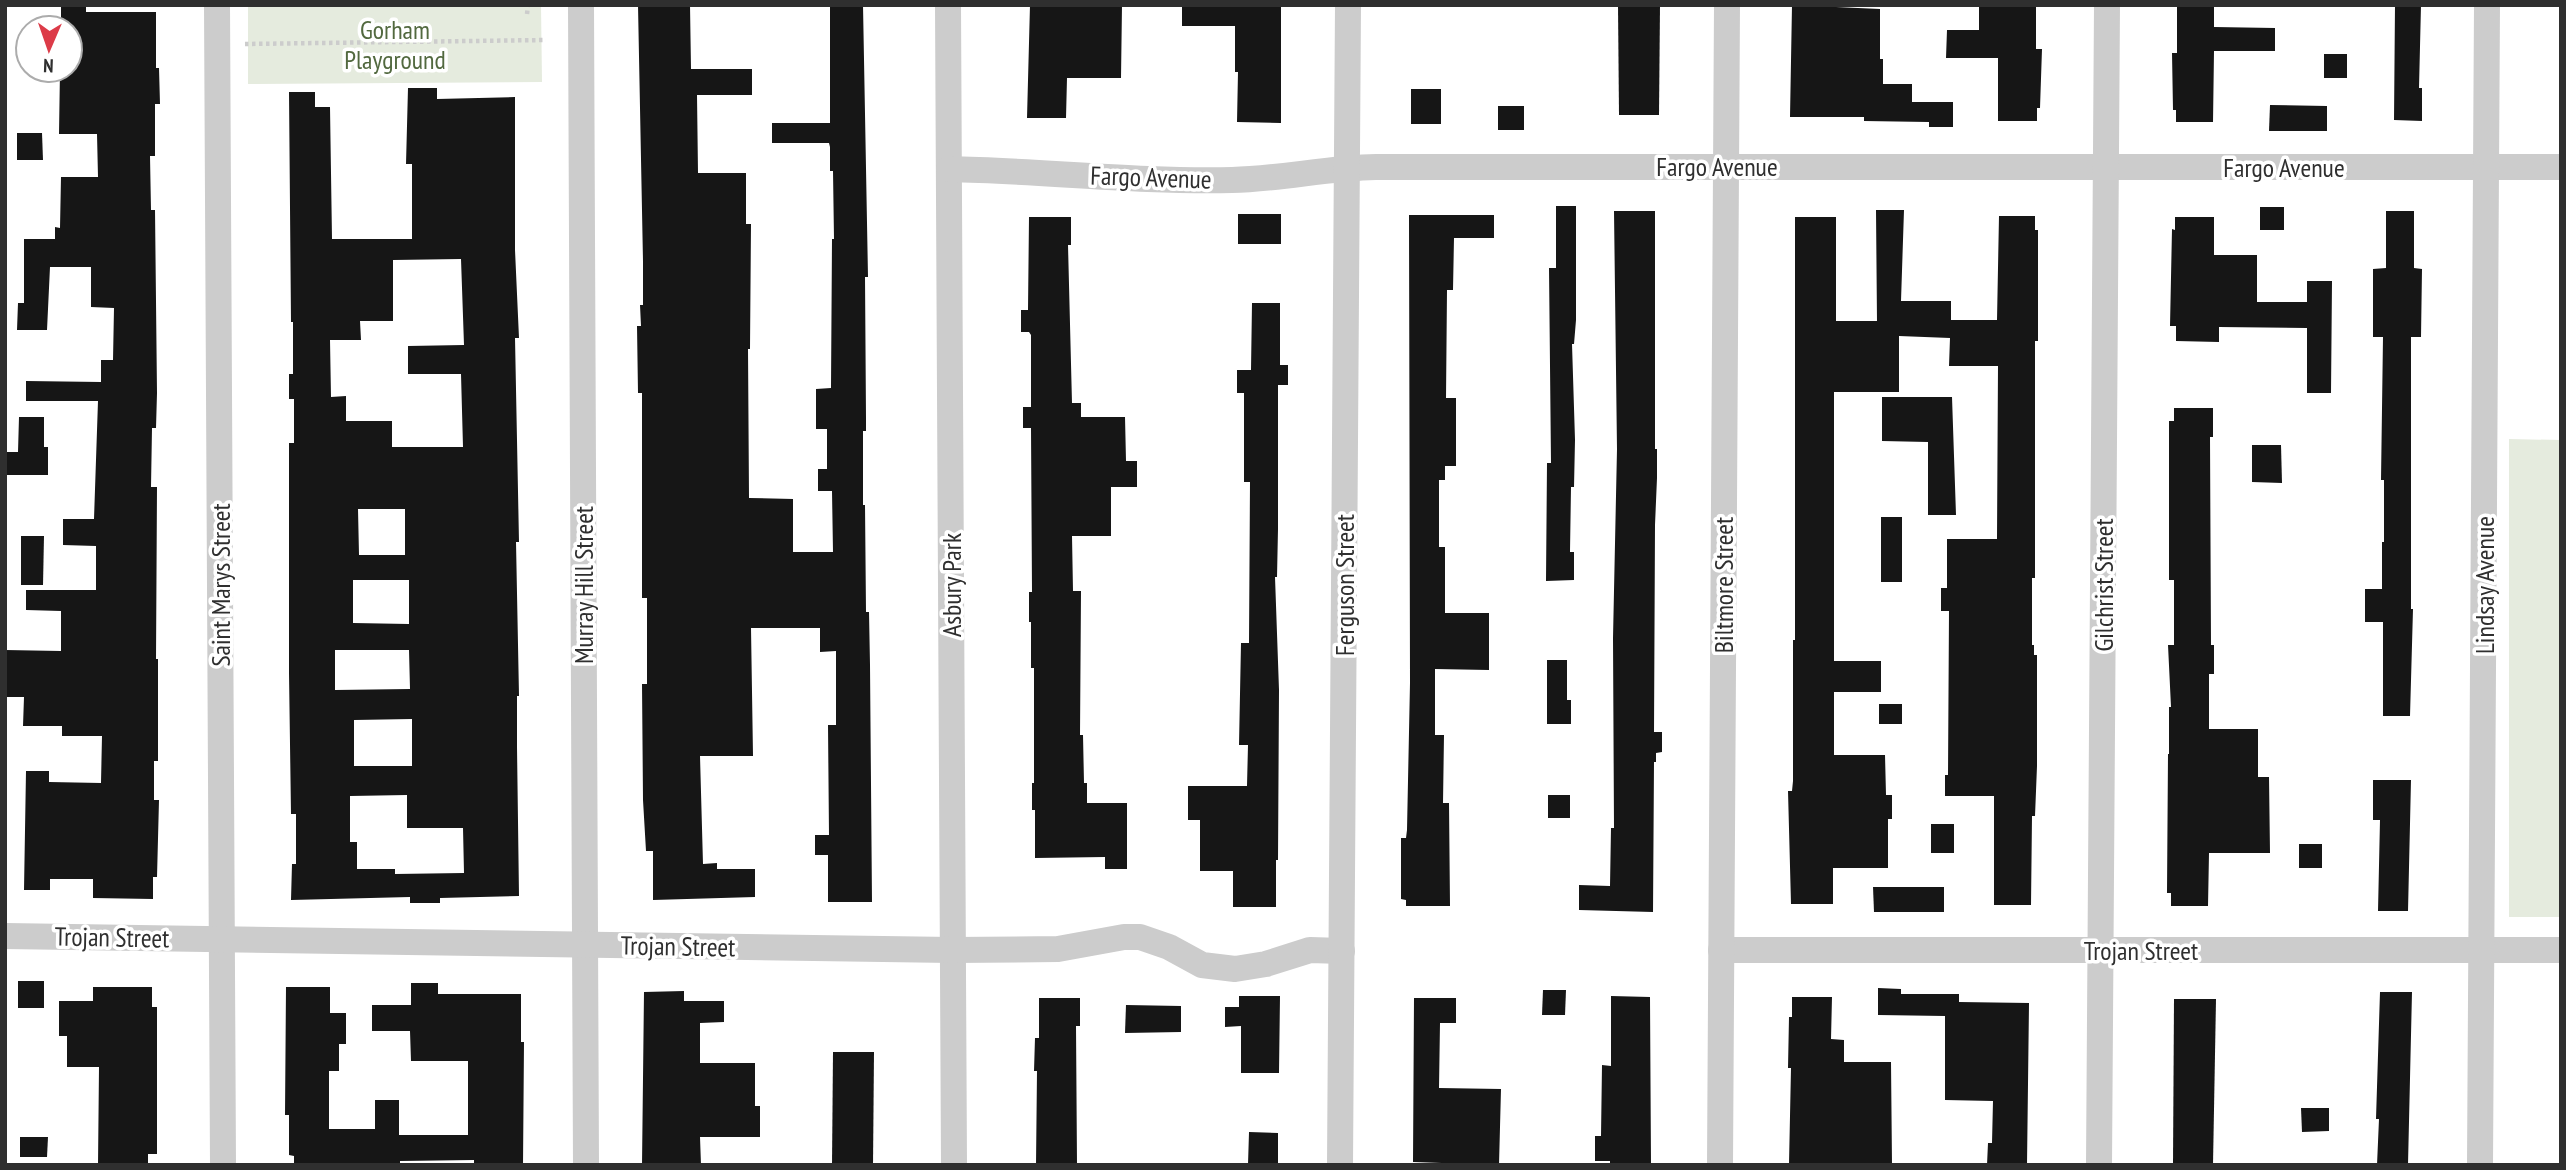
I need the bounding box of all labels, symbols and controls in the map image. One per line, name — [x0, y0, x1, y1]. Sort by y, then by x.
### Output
park label: Gorham Playground — [344, 13, 446, 76]
north arrow — [14, 14, 84, 84]
text: N — [43, 54, 54, 78]
street label: Fargo Avenue — [1656, 150, 1778, 183]
street label: Fargo Avenue — [2223, 151, 2345, 184]
street label: Fargo Avenue — [1090, 158, 1212, 196]
street label: Saint Marys Street — [204, 503, 237, 667]
street label: Murray Hill Street — [567, 506, 600, 664]
street label: Ferguson Street — [1328, 514, 1361, 656]
street label: Lindsay Avenue — [2468, 516, 2501, 654]
street label: Biltmore Street — [1707, 517, 1740, 653]
street label: Gilchrist Street — [2087, 518, 2120, 652]
street label: Asbury Park — [935, 533, 968, 637]
street label: Trojan Street — [54, 920, 170, 954]
street label: Trojan Street — [620, 929, 736, 963]
street label: Trojan Street — [2084, 934, 2198, 967]

